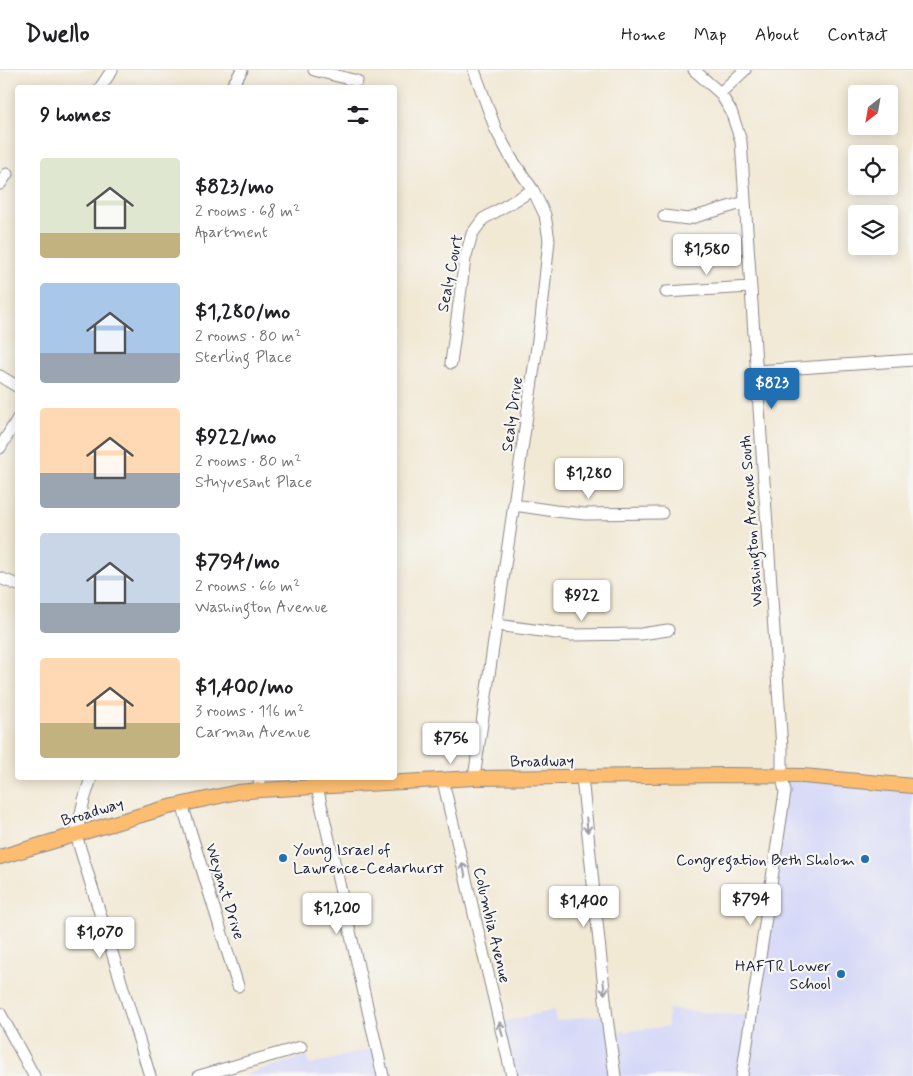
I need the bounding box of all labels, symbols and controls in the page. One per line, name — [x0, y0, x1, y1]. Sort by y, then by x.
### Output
text: Dwello — [25, 19, 90, 50]
text: Home — [621, 23, 666, 47]
text: Map — [694, 23, 727, 47]
text: About — [755, 23, 799, 47]
text: Contact — [827, 23, 888, 47]
north arrow — [848, 85, 898, 135]
map controls — [848, 85, 898, 255]
text: 9 homes — [40, 101, 111, 129]
icon: filters — [344, 101, 372, 129]
button: locate — [848, 145, 898, 195]
text: $823/mo — [195, 173, 274, 201]
icon: home — [80, 178, 140, 238]
text: 2 rooms · 68 m² — [195, 201, 300, 222]
button: layers — [848, 205, 898, 255]
text: Apartment — [195, 222, 268, 243]
street label: Sealy Court — [433, 232, 468, 314]
pin: $1,580 — [666, 234, 748, 276]
text: $1,580 — [684, 239, 730, 260]
text: $1,280/mo — [195, 298, 290, 326]
icon: home — [80, 303, 140, 363]
text: 2 rooms · 80 m² — [195, 326, 301, 347]
text: Sterling Place — [195, 347, 292, 368]
pin: $823 — [742, 368, 802, 410]
text: $823 — [755, 373, 789, 394]
street label: Sealy Drive — [497, 375, 528, 453]
text: $922/mo — [195, 423, 276, 451]
icon: home — [80, 428, 140, 488]
street label: Washington Avenue South — [735, 434, 769, 607]
text: 2 rooms · 80 m² — [195, 451, 301, 472]
pin: $1,280 — [548, 458, 630, 500]
text: $1,280 — [566, 463, 612, 484]
text: Stuyvesant Place — [195, 472, 312, 493]
text: $794/mo — [195, 548, 280, 576]
icon: home — [80, 553, 140, 613]
text: 2 rooms · 66 m² — [195, 576, 300, 597]
pin: $922 — [552, 580, 612, 622]
text: $922 — [564, 585, 600, 606]
text: Washington Avenue — [195, 597, 328, 618]
text: $1,400/mo — [195, 673, 293, 701]
icon: home — [80, 678, 140, 738]
text: 3 rooms · 116 m² — [195, 701, 304, 722]
text: Carman Avenue — [195, 722, 311, 743]
pin: $756 — [421, 722, 481, 765]
text: $756 — [433, 728, 469, 749]
street label: Broadway — [510, 750, 574, 773]
street label: Broadway — [59, 793, 126, 832]
one-way arrow — [582, 817, 592, 833]
place label: Young Israel of Lawrence-Cedarhurst — [293, 840, 444, 879]
street label: Weyant Drive — [200, 841, 249, 942]
place label: Congregation Beth Sholom — [676, 850, 855, 872]
marker: Young Israel of Lawrence-Cedarhurst — [277, 852, 289, 864]
marker: Congregation Beth Sholom — [859, 853, 871, 865]
one-way arrow — [459, 863, 468, 879]
street label: Columbia Avenue — [468, 865, 515, 985]
pin: $794 — [721, 884, 781, 926]
pin: $1,400 — [543, 886, 625, 928]
text: $794 — [732, 889, 770, 910]
text: $1,400 — [560, 891, 608, 912]
pin: $1,200 — [296, 892, 378, 935]
text: $1,200 — [313, 898, 361, 919]
pin: $1,070 — [59, 916, 141, 959]
text: $1,070 — [76, 922, 124, 943]
place label: HAFTR Lower School — [735, 956, 831, 995]
marker: HAFTR Lower School — [835, 968, 847, 980]
one-way arrow — [599, 978, 609, 994]
one-way arrow — [496, 1021, 505, 1037]

